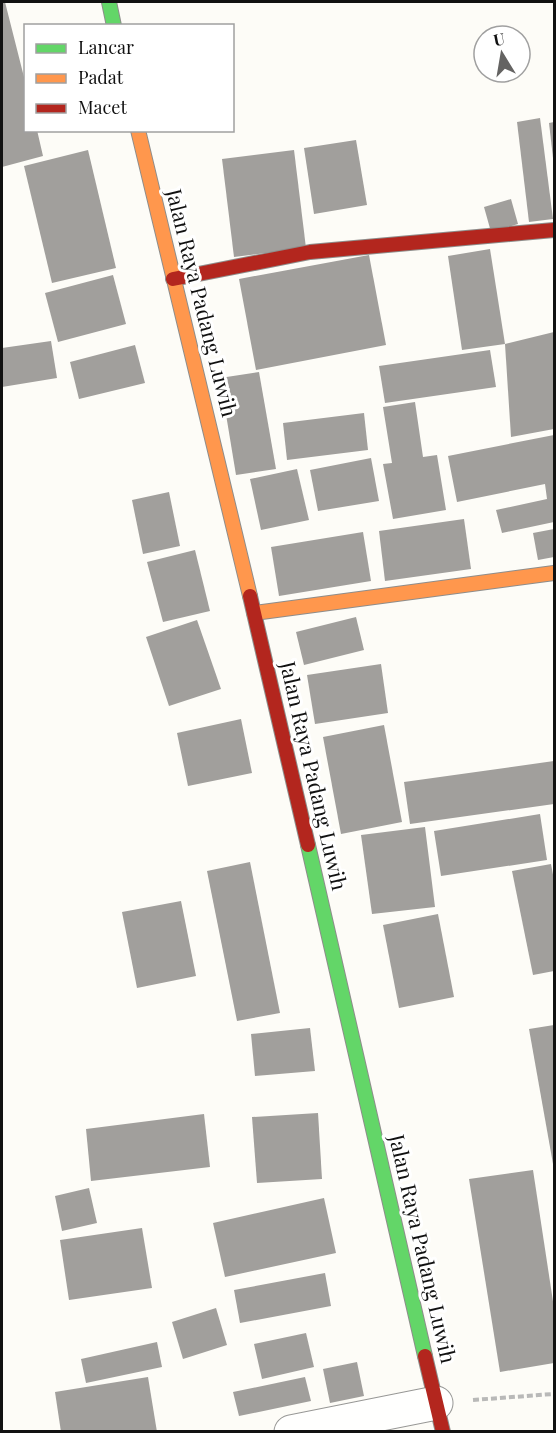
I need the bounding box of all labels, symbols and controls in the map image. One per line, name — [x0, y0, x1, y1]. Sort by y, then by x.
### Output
legend — [24, 24, 234, 132]
north arrow — [472, 24, 532, 84]
text: U — [492, 27, 506, 50]
text: Lancar — [78, 35, 134, 59]
text: Padat — [78, 65, 124, 89]
text: Macet — [78, 95, 127, 119]
street label: Jalan Raya Padang Luwih — [161, 185, 245, 420]
street label: Jalan Raya Padang Luwih — [275, 657, 355, 893]
street label: Jalan Raya Padang Luwih — [384, 1130, 464, 1366]

